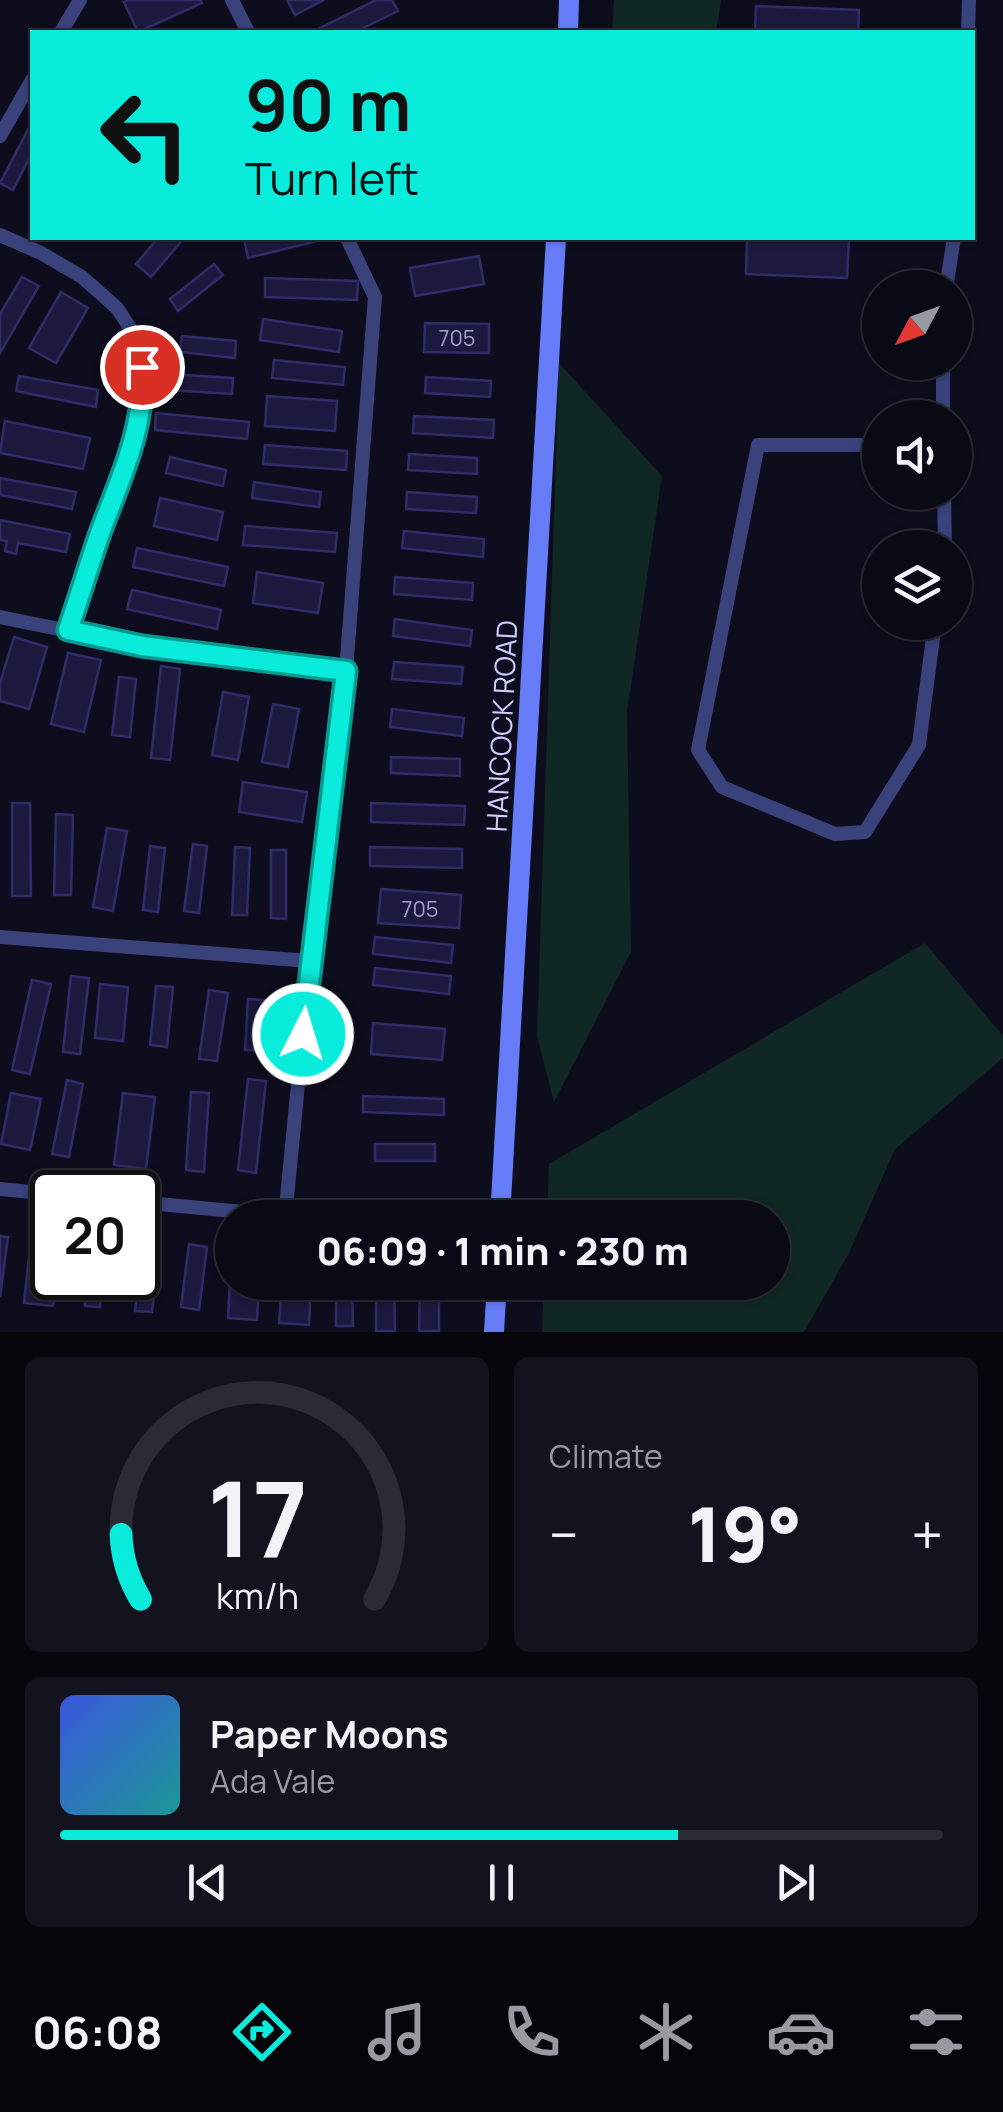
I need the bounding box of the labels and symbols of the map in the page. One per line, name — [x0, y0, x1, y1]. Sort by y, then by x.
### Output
north arrow — [862, 270, 972, 380]
house number: 705 — [438, 323, 476, 353]
pin — [100, 325, 185, 410]
street label: HANCOCK ROAD — [476, 619, 526, 833]
house number: 705 — [401, 894, 439, 924]
position arrow — [251, 982, 355, 1086]
speed limit sign: 20 — [30, 1170, 160, 1300]

